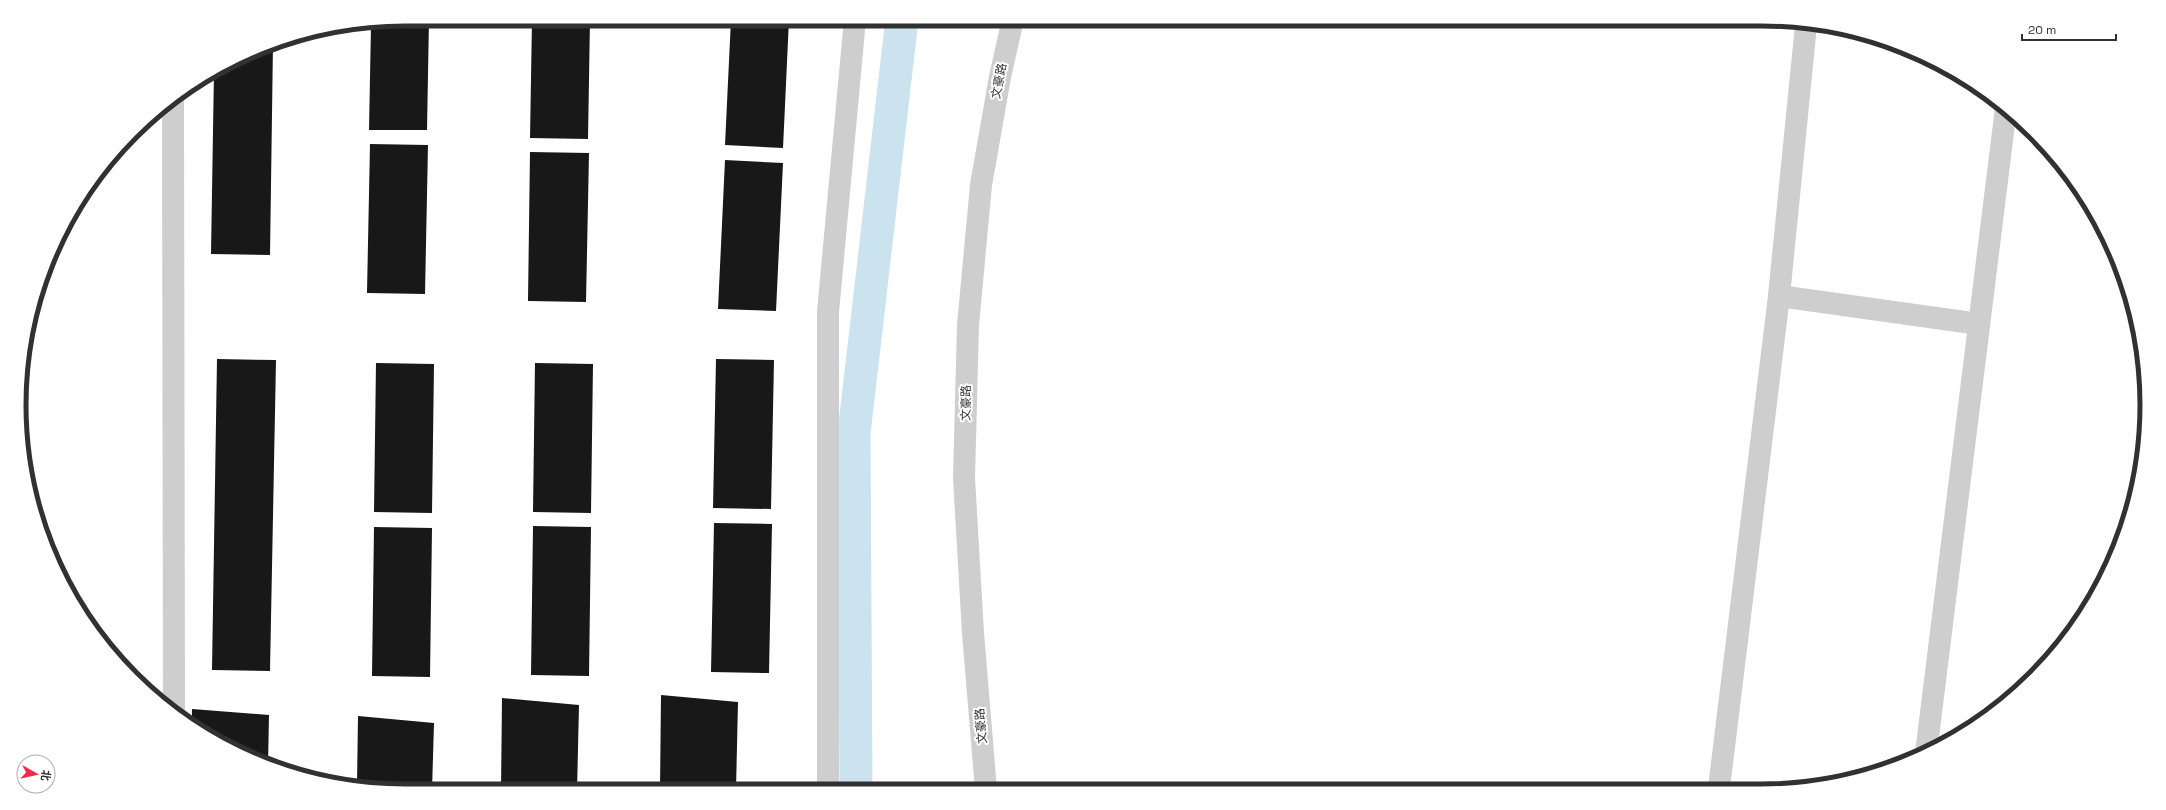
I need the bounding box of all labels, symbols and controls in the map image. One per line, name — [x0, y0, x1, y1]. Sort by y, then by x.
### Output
scale bar — [2022, 16, 2116, 42]
text: 20 m — [2028, 22, 2056, 38]
street label: 文豪路 — [988, 62, 1010, 100]
street label: 文豪路 — [958, 385, 974, 421]
street label: 文豪路 — [971, 707, 991, 745]
north arrow — [16, 754, 56, 794]
text: 北 — [38, 769, 54, 782]

